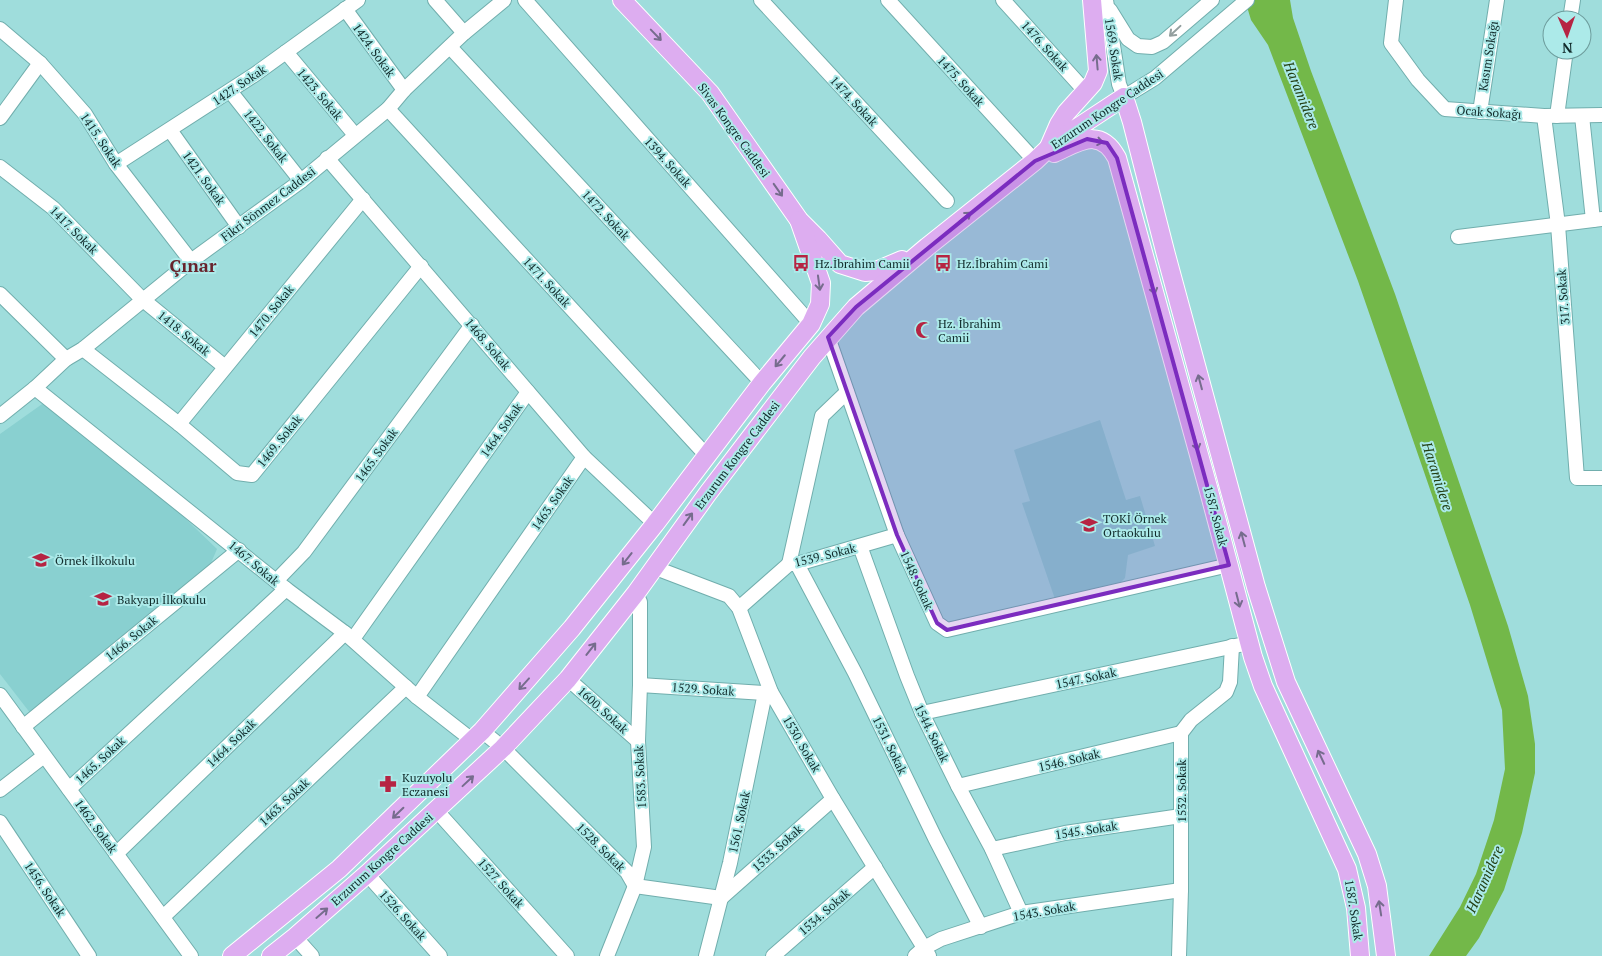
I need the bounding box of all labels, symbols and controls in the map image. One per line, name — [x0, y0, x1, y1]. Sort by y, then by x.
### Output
north arrow — [1542, 10, 1592, 60]
street label: 1569. Sokak — [1102, 17, 1126, 82]
street label: 1476. Sokak — [1018, 18, 1072, 75]
street label: Kasım Sokağı — [1475, 19, 1501, 92]
street label: 1424. Sokak — [349, 20, 399, 80]
one-way arrow — [1168, 25, 1181, 37]
one-way arrow — [650, 29, 662, 41]
text: N — [1561, 39, 1573, 58]
street label: 1475. Sokak — [934, 53, 988, 110]
one-way arrow — [1092, 54, 1102, 70]
water label: Haramidere — [1279, 58, 1324, 132]
street label: 1427. Sokak — [209, 61, 269, 108]
street label: 1423. Sokak — [294, 65, 346, 124]
street label: Erzurum Kongre Caddesi — [1048, 66, 1166, 152]
street label: 1474. Sokak — [827, 73, 881, 130]
street label: Sivas Kongre Caddesi — [695, 80, 774, 180]
street label: Ocak Sokağı — [1456, 102, 1522, 122]
street label: 1422. Sokak — [241, 107, 292, 166]
street label: 1415. Sokak — [77, 110, 125, 171]
street label: 1394. Sokak — [641, 134, 695, 191]
one-way arrow — [1088, 136, 1104, 146]
street label: 1421. Sokak — [179, 148, 229, 208]
street label: Fikri Sönmez Caddesi — [218, 163, 319, 244]
one-way arrow — [773, 183, 783, 197]
street label: 1472. Sokak — [579, 187, 633, 244]
street label: 1417. Sokak — [47, 203, 102, 258]
one-way arrow — [958, 211, 971, 222]
district label: Çınar — [169, 253, 217, 277]
bus stop icon: Hz.İbrahim Camii — [791, 253, 811, 273]
bus stop icon: Hz.İbrahim Cami — [933, 253, 953, 273]
street label: 1471. Sokak — [520, 254, 574, 311]
place label: Hz.İbrahim Camii — [815, 256, 910, 271]
place label: Hz.İbrahim Cami — [957, 256, 1048, 271]
street label: 317. Sokak — [1554, 268, 1572, 325]
one-way arrow — [814, 274, 824, 290]
one-way arrow — [1148, 278, 1158, 294]
street label: 1470. Sokak — [245, 281, 297, 340]
street label: 1418. Sokak — [155, 307, 214, 359]
street label: 1468. Sokak — [462, 315, 514, 374]
place label: Hz. İbrahim Camii — [938, 316, 1001, 345]
mosque icon: Hz. İbrahim Camii — [914, 320, 934, 340]
one-way arrow — [775, 354, 786, 367]
one-way arrow — [1195, 375, 1204, 391]
street label: Erzurum Kongre Caddesi — [691, 398, 783, 512]
street label: 1464. Sokak — [477, 399, 526, 460]
street label: 1469. Sokak — [253, 411, 305, 470]
street label: 1465. Sokak — [351, 425, 401, 485]
one-way arrow — [1192, 435, 1201, 451]
water label: Haramidere — [1418, 438, 1458, 513]
street label: 1463. Sokak — [528, 472, 577, 533]
street label: 1587. Sokak — [1201, 484, 1231, 549]
place label: TOKİ Örnek Ortaokulıu — [1103, 511, 1168, 540]
one-way arrow — [683, 512, 693, 526]
school or university icon: TOKİ Örnek Ortaokulıu — [1079, 515, 1099, 535]
one-way arrow — [1238, 531, 1247, 547]
street label: 1467. Sokak — [226, 537, 283, 589]
street label: 1539. Sokak — [793, 540, 858, 570]
street label: 1548. Sokak — [897, 548, 937, 613]
school or university icon: Örnek İlkokulu — [31, 550, 51, 570]
one-way arrow — [622, 552, 633, 565]
place label: Örnek İlkokulu — [55, 553, 135, 568]
school or university icon: Bakyapı İlkokulu — [93, 589, 113, 609]
place label: Bakyapı İlkokulu — [117, 592, 206, 607]
one-way arrow — [1234, 592, 1243, 608]
street label: 1466. Sokak — [102, 612, 161, 664]
one-way arrow — [585, 643, 596, 656]
street label: 1547. Sokak — [1054, 664, 1119, 692]
one-way arrow — [518, 677, 529, 690]
street label: 1529. Sokak — [671, 679, 736, 699]
street label: 1600. Sokak — [575, 683, 632, 737]
street label: 1544. Sokak — [911, 701, 953, 765]
street label: 1530. Sokak — [780, 713, 825, 776]
street label: 1531. Sokak — [869, 713, 911, 777]
street label: 1464. Sokak — [203, 715, 259, 770]
street label: 1465. Sokak — [72, 733, 129, 787]
street label: 1583. Sokak — [631, 744, 649, 809]
street label: 1546. Sokak — [1037, 745, 1102, 774]
one-way arrow — [1316, 750, 1326, 765]
street label: 1532. Sokak — [1174, 759, 1189, 822]
place label: Kuzuyolu Eczanesi — [402, 770, 452, 799]
pharmacy icon: Kuzuyolu Eczanesi — [378, 774, 398, 794]
street label: 1463. Sokak — [256, 775, 313, 829]
one-way arrow — [461, 775, 474, 787]
street label: 1561. Sokak — [725, 789, 753, 854]
street label: 1462. Sokak — [71, 796, 121, 856]
one-way arrow — [392, 807, 405, 819]
street label: Erzurum Kongre Caddesi — [328, 809, 436, 909]
street label: 1545. Sokak — [1054, 818, 1119, 842]
street label: 1528. Sokak — [573, 819, 629, 875]
street label: 1533. Sokak — [749, 821, 806, 875]
water label: Haramidere — [1460, 842, 1507, 916]
street label: 1527. Sokak — [475, 855, 528, 912]
street label: 1456. Sokak — [21, 859, 69, 920]
street label: 1587. Sokak — [1342, 878, 1366, 942]
street label: 1534. Sokak — [795, 885, 853, 938]
street label: 1526. Sokak — [376, 887, 430, 944]
street label: 1543. Sokak — [1012, 898, 1077, 924]
one-way arrow — [1375, 900, 1385, 916]
one-way arrow — [315, 908, 328, 919]

